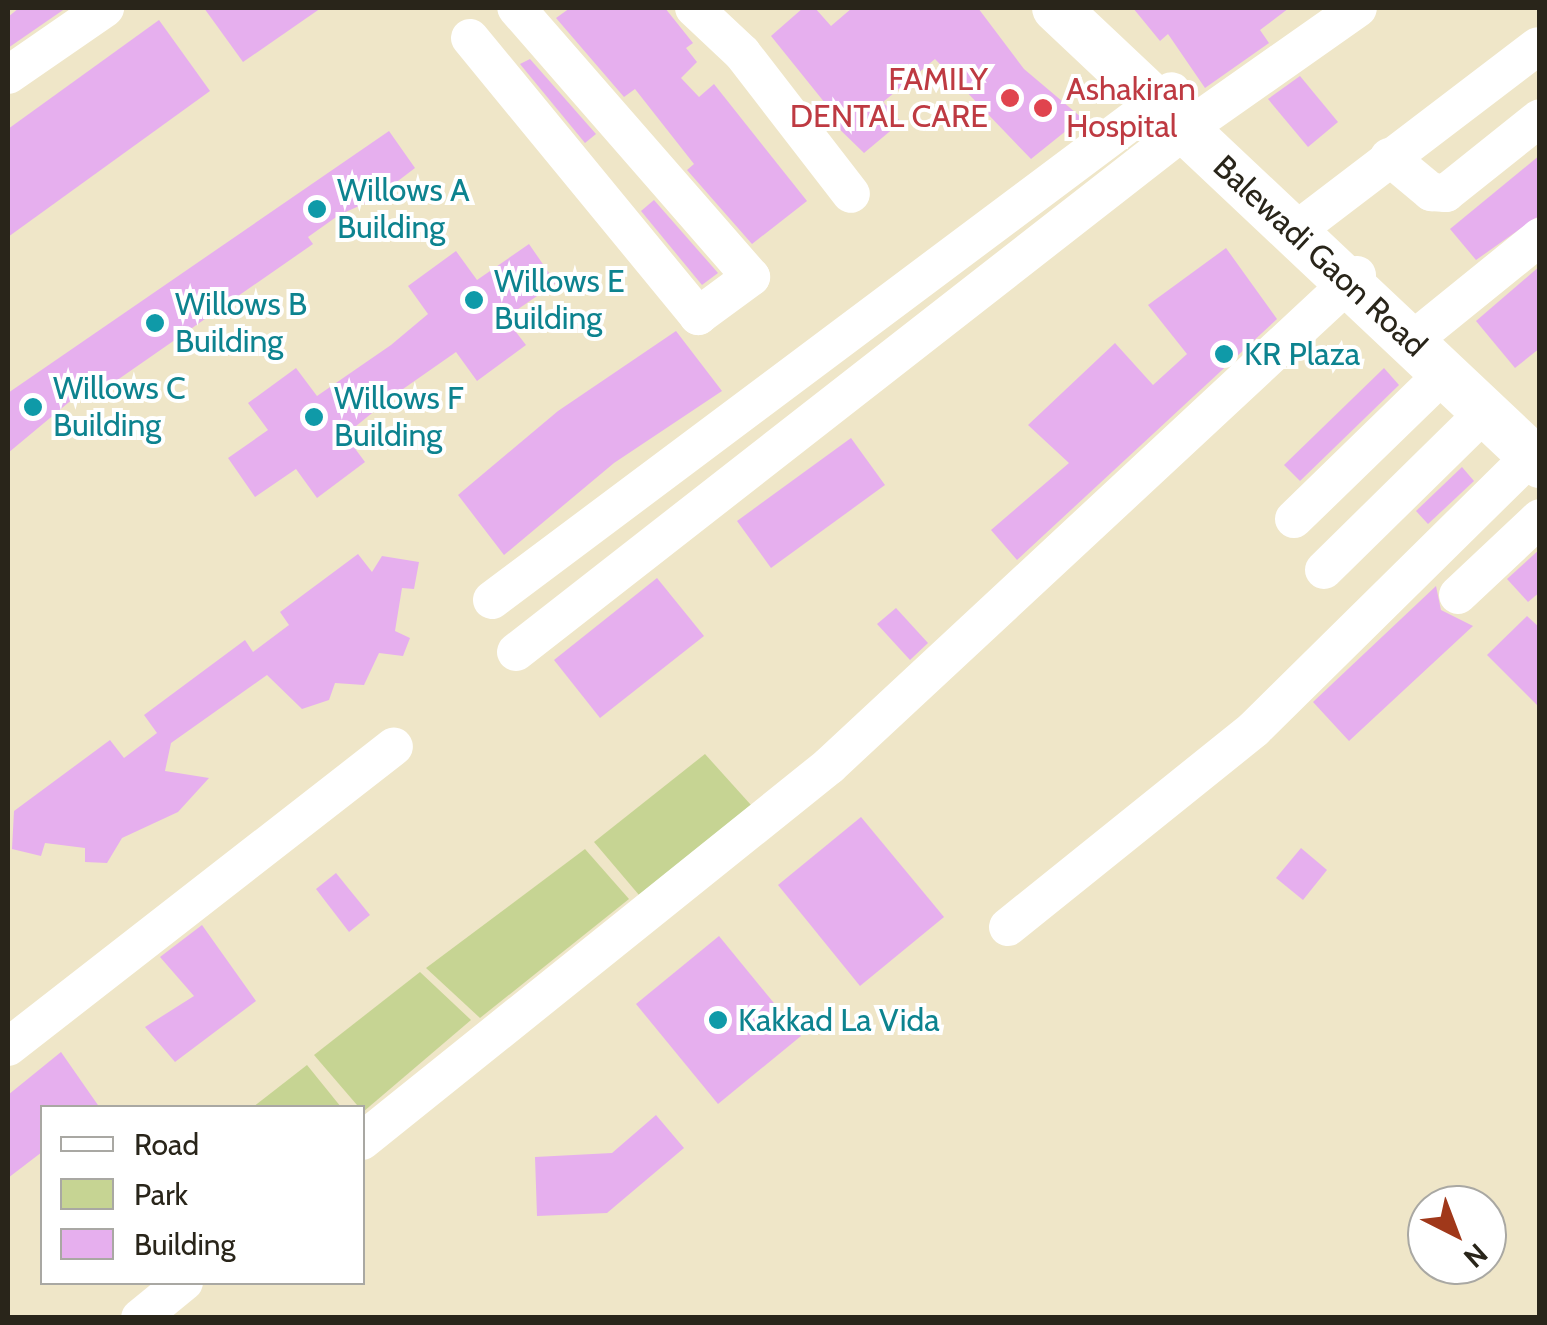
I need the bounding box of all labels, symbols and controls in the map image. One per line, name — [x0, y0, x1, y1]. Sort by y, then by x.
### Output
place label: FAMILY DENTAL CARE — [790, 61, 988, 136]
place label: Ashakiran Hospital — [1066, 71, 1196, 146]
marker: FAMILY DENTAL CARE — [997, 85, 1023, 111]
marker: Ashakiran Hospital — [1030, 95, 1056, 121]
street label: Balewadi Gaon Road — [1205, 147, 1435, 365]
place label: Willows A Building — [337, 172, 470, 247]
marker: Willows A Building — [306, 198, 328, 220]
place label: Willows E Building — [494, 263, 625, 338]
place label: Willows B Building — [175, 286, 307, 361]
marker: Willows E Building — [463, 289, 485, 311]
marker: Willows B Building — [144, 312, 166, 334]
place label: KR Plaza — [1244, 335, 1360, 373]
marker: KR Plaza — [1213, 343, 1235, 365]
place label: Willows C Building — [53, 370, 186, 445]
place label: Willows F Building — [334, 380, 464, 455]
marker: Willows C Building — [22, 396, 44, 418]
marker: Willows F Building — [303, 406, 325, 428]
place label: Kakkad La Vida — [738, 1001, 940, 1039]
marker: Kakkad La Vida — [707, 1009, 729, 1031]
legend — [40, 1105, 365, 1285]
text: Road — [134, 1126, 199, 1163]
text: Park — [134, 1176, 188, 1213]
north arrow — [1407, 1185, 1507, 1285]
text: Building — [134, 1226, 236, 1263]
text: N — [1457, 1237, 1494, 1275]

